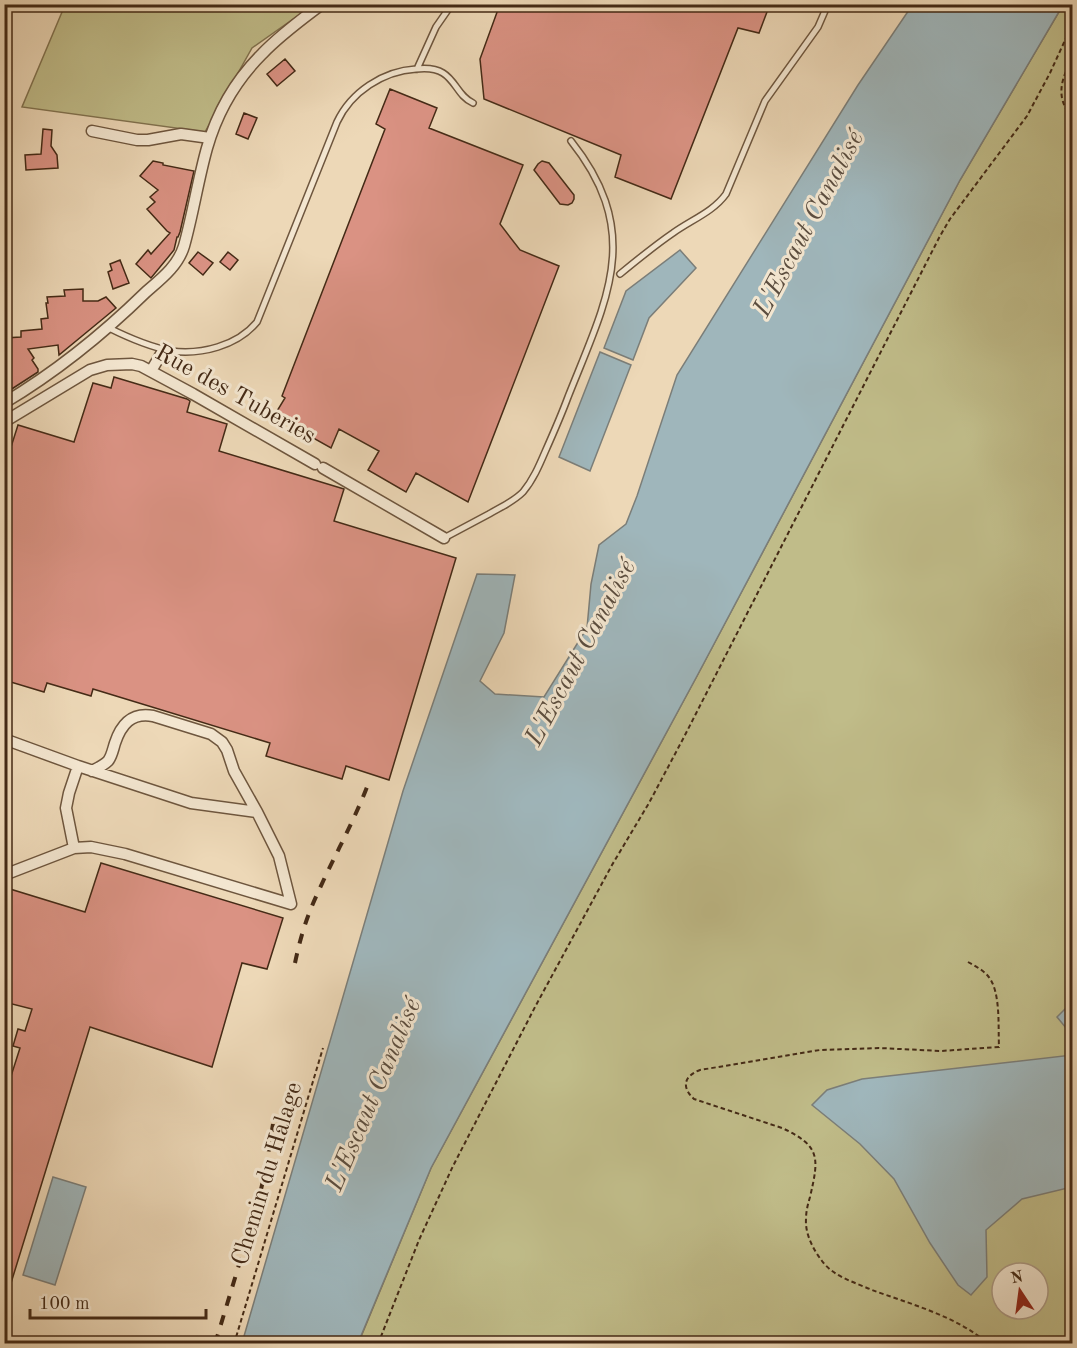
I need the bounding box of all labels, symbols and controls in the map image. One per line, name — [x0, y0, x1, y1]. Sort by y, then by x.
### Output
water label: L'Escaut Canalisé — [749, 125, 870, 322]
street label: Rue des Tuberies — [151, 341, 319, 449]
water label: L'Escaut Canalisé — [521, 554, 642, 751]
water label: L'Escaut Canalisé — [321, 993, 427, 1196]
street label: Chemin du Halage — [229, 1079, 307, 1269]
north arrow — [990, 1261, 1050, 1321]
text: N — [1009, 1269, 1026, 1288]
scale bar — [30, 1282, 206, 1320]
text: 100 m — [39, 1295, 90, 1313]

